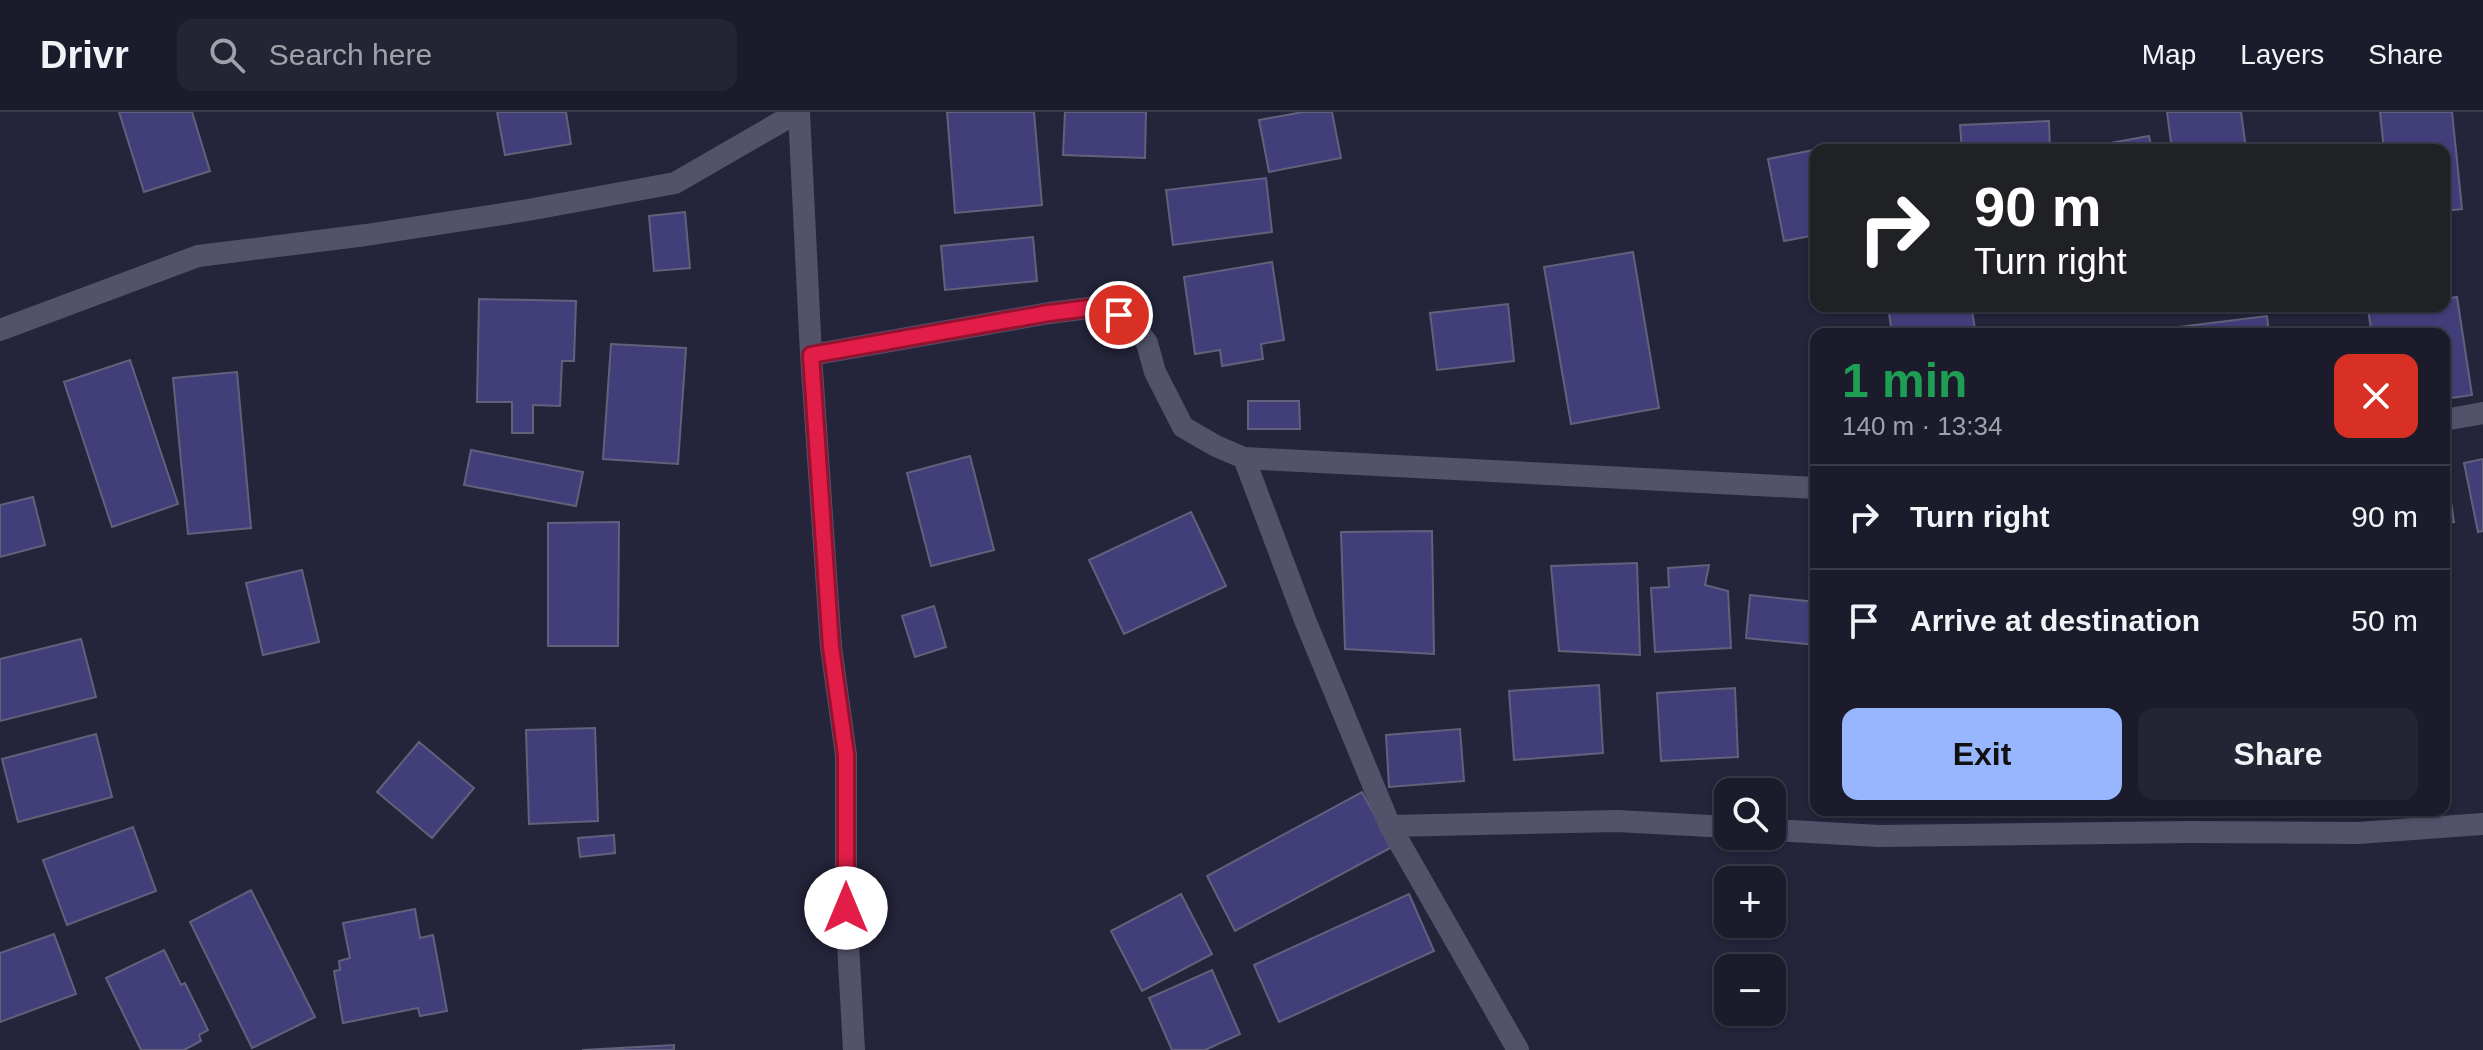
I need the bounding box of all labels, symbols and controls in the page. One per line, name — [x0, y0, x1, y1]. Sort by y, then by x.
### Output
search box — [177, 19, 737, 91]
icon: search — [205, 33, 249, 77]
text: Drivr — [40, 34, 129, 76]
text: Search here — [269, 38, 432, 71]
text: Map — [2142, 39, 2196, 70]
text: Layers — [2240, 39, 2324, 70]
text: Share — [2368, 39, 2443, 70]
text: 90 m — [1974, 175, 2102, 238]
icon: right — [1842, 176, 1946, 280]
text: Turn right — [1974, 241, 2127, 282]
pin — [1085, 281, 1153, 349]
icon: arrive — [1097, 293, 1141, 337]
text: 1 min — [1842, 354, 1967, 407]
button: close — [2334, 354, 2418, 438]
text: 140 m · 13:34 — [1842, 411, 2002, 441]
icon: right — [1842, 495, 1886, 539]
text: Turn right — [1910, 500, 2049, 533]
text: 90 m — [2351, 500, 2418, 533]
icon: arrive — [1842, 599, 1886, 643]
text: Arrive at destination — [1910, 604, 2200, 637]
text: 50 m — [2351, 604, 2418, 637]
button: Exit — [1842, 708, 2122, 800]
button: Share — [2138, 708, 2418, 800]
map controls — [1714, 778, 1786, 1026]
button: search — [1714, 778, 1786, 850]
position arrow — [804, 866, 888, 950]
button: + — [1714, 866, 1786, 938]
button: − — [1714, 954, 1786, 1026]

